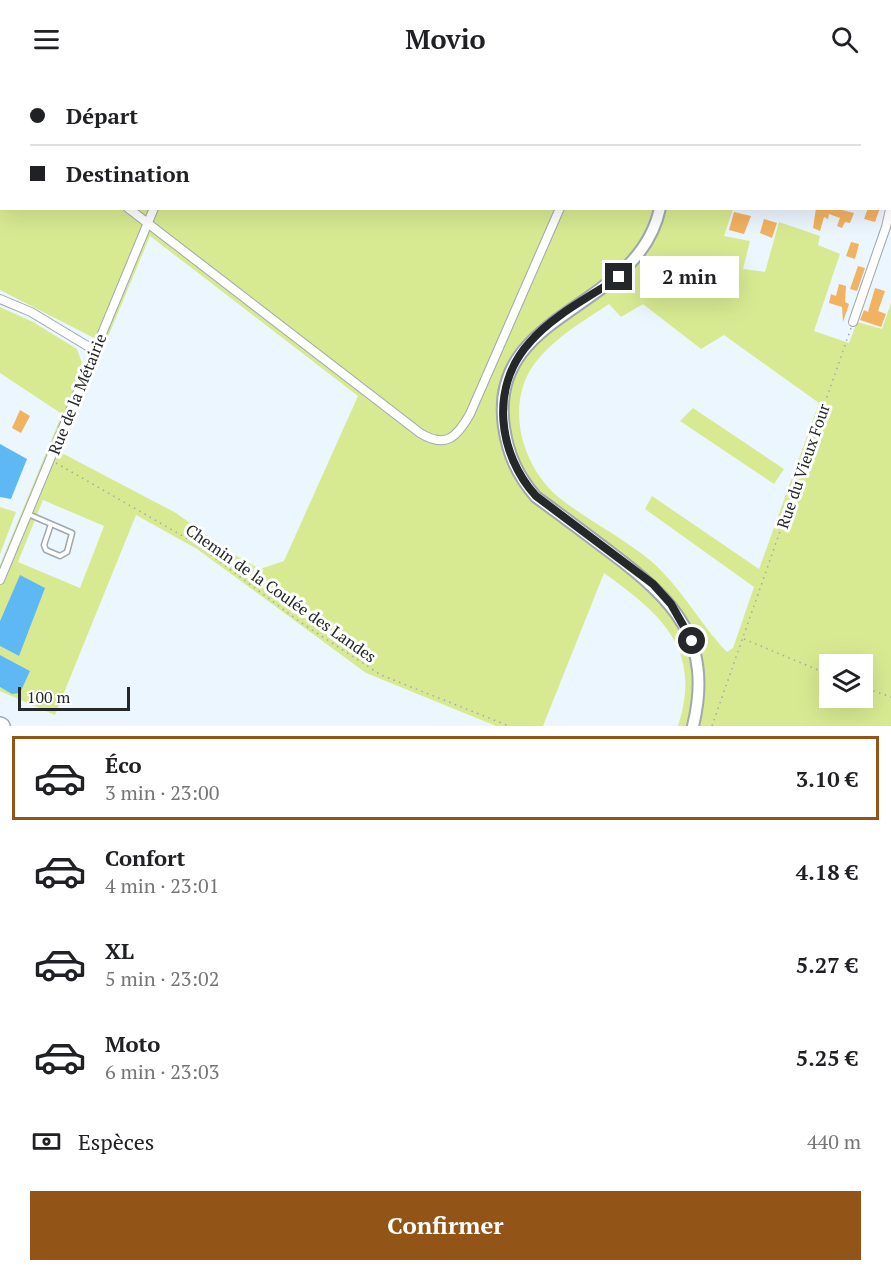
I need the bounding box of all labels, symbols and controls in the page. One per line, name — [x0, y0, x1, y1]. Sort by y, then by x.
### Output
text: Movio — [405, 21, 486, 57]
icon: menu — [30, 23, 63, 56]
icon: search — [828, 23, 861, 56]
text: Départ — [66, 101, 138, 130]
text: Destination — [66, 159, 190, 188]
callout: 2 min — [640, 256, 739, 298]
route end — [605, 263, 632, 290]
text: 2 min — [662, 263, 717, 290]
street label: Rue de la Métairie — [43, 330, 111, 458]
street label: Rue du Vieux Four — [771, 400, 835, 531]
street label: Chemin de la Coulée des Landes — [181, 519, 381, 667]
route start — [678, 627, 705, 654]
map controls — [819, 654, 873, 708]
button: layers — [819, 654, 873, 708]
scale bar — [18, 684, 130, 712]
text: 100 m — [27, 686, 70, 708]
text: Éco — [105, 750, 142, 779]
icon: car — [33, 751, 87, 805]
text: 3.10 € — [796, 764, 858, 793]
text: 3 min · 23:00 — [105, 779, 219, 806]
text: Confort — [105, 843, 185, 872]
icon: car — [33, 844, 87, 898]
text: 4.18 € — [796, 857, 858, 886]
text: 4 min · 23:01 — [105, 872, 219, 899]
text: XL — [105, 936, 134, 965]
icon: car — [33, 937, 87, 991]
text: 5.27 € — [796, 950, 858, 979]
text: 5 min · 23:02 — [105, 965, 219, 992]
text: Moto — [105, 1029, 160, 1058]
icon: car — [33, 1030, 87, 1084]
text: 5.25 € — [796, 1043, 858, 1072]
text: 6 min · 23:03 — [105, 1058, 219, 1085]
icon: cash — [30, 1125, 63, 1158]
text: Espèces — [78, 1127, 154, 1156]
text: 440 m — [807, 1128, 861, 1155]
button: Confirmer — [30, 1191, 861, 1260]

